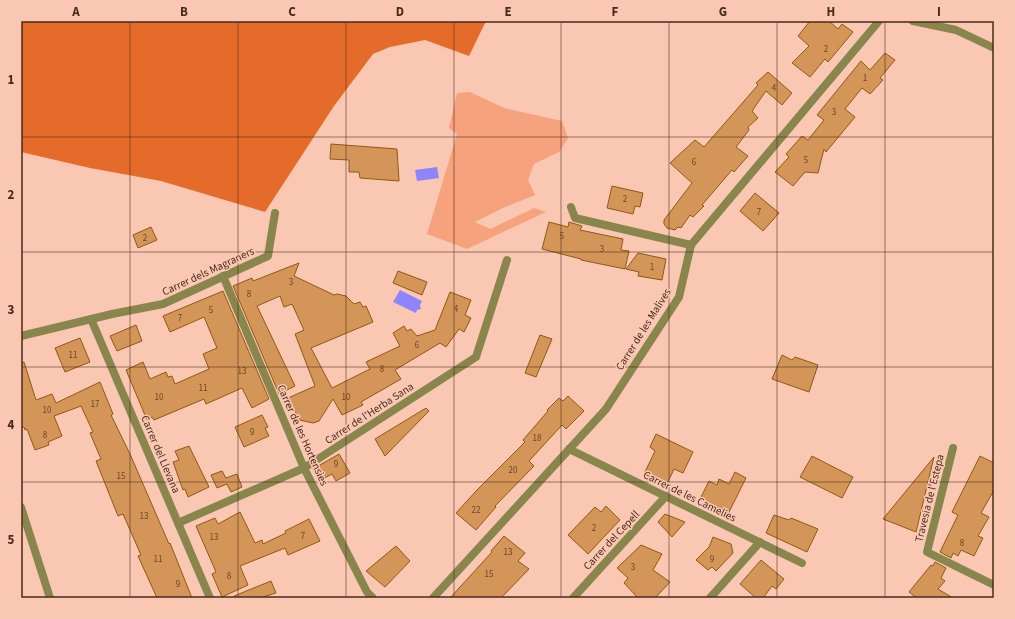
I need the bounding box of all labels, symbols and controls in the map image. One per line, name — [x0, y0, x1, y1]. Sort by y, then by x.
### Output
text: A — [71, 3, 80, 21]
text: B — [180, 3, 188, 21]
text: C — [288, 3, 296, 21]
text: D — [396, 3, 404, 21]
text: E — [504, 3, 512, 21]
text: F — [612, 3, 619, 21]
text: G — [719, 3, 727, 21]
text: H — [827, 3, 835, 21]
text: I — [937, 3, 941, 21]
house number: 2 — [824, 43, 829, 56]
text: 1 — [8, 71, 15, 89]
house number: 1 — [863, 72, 867, 85]
house number: 4 — [772, 82, 777, 95]
house number: 3 — [832, 106, 837, 119]
house number: 5 — [804, 154, 809, 167]
house number: 6 — [692, 156, 697, 169]
text: 2 — [8, 186, 15, 204]
house number: 2 — [623, 193, 628, 206]
house number: 7 — [757, 206, 762, 219]
house number: 5 — [560, 230, 565, 243]
house number: 2 — [143, 232, 148, 245]
street label: Carrer dels Magraners — [160, 243, 257, 299]
house number: 3 — [600, 243, 605, 256]
house number: 1 — [650, 261, 654, 274]
house number: 3 — [289, 276, 294, 289]
street label: Carrer de les Malives — [612, 285, 675, 373]
house number: 8 — [247, 288, 252, 301]
text: 3 — [8, 301, 15, 319]
house number: 4 — [454, 303, 459, 316]
house number: 5 — [209, 304, 214, 317]
house number: 7 — [178, 312, 183, 325]
house number: 6 — [415, 339, 420, 352]
house number: 11 — [69, 349, 77, 362]
house number: 8 — [380, 363, 385, 376]
house number: 13 — [238, 365, 247, 378]
street label: Carrer de l'Herba Sana — [322, 379, 417, 448]
house number: 11 — [199, 382, 207, 395]
street label: Carrer de les Hortensies — [274, 382, 332, 488]
house number: 10 — [155, 391, 164, 404]
house number: 10 — [342, 391, 351, 404]
house number: 17 — [91, 398, 100, 411]
house number: 10 — [43, 404, 52, 417]
street label: Carrer del Llevana — [137, 413, 184, 495]
text: 4 — [8, 416, 15, 434]
house number: 9 — [250, 426, 255, 439]
house number: 8 — [43, 429, 48, 442]
house number: 18 — [533, 432, 542, 445]
street label: Travesia de l'Estepa — [911, 453, 948, 544]
house number: 9 — [334, 458, 339, 471]
house number: 20 — [509, 464, 518, 477]
street label: Carrer de les Camelies — [641, 467, 739, 526]
house number: 15 — [117, 470, 126, 483]
house number: 22 — [472, 504, 481, 517]
street label: Carrer del Cepell — [580, 507, 643, 573]
house number: 13 — [140, 510, 149, 523]
house number: 2 — [592, 522, 597, 535]
house number: 7 — [301, 530, 306, 543]
text: 5 — [8, 531, 15, 549]
house number: 13 — [210, 531, 219, 544]
house number: 8 — [960, 537, 965, 550]
house number: 13 — [504, 546, 513, 559]
house number: 11 — [154, 553, 162, 566]
house number: 9 — [710, 553, 715, 566]
house number: 3 — [631, 561, 636, 574]
house number: 15 — [485, 568, 494, 581]
house number: 8 — [227, 570, 232, 583]
house number: 9 — [176, 578, 181, 591]

